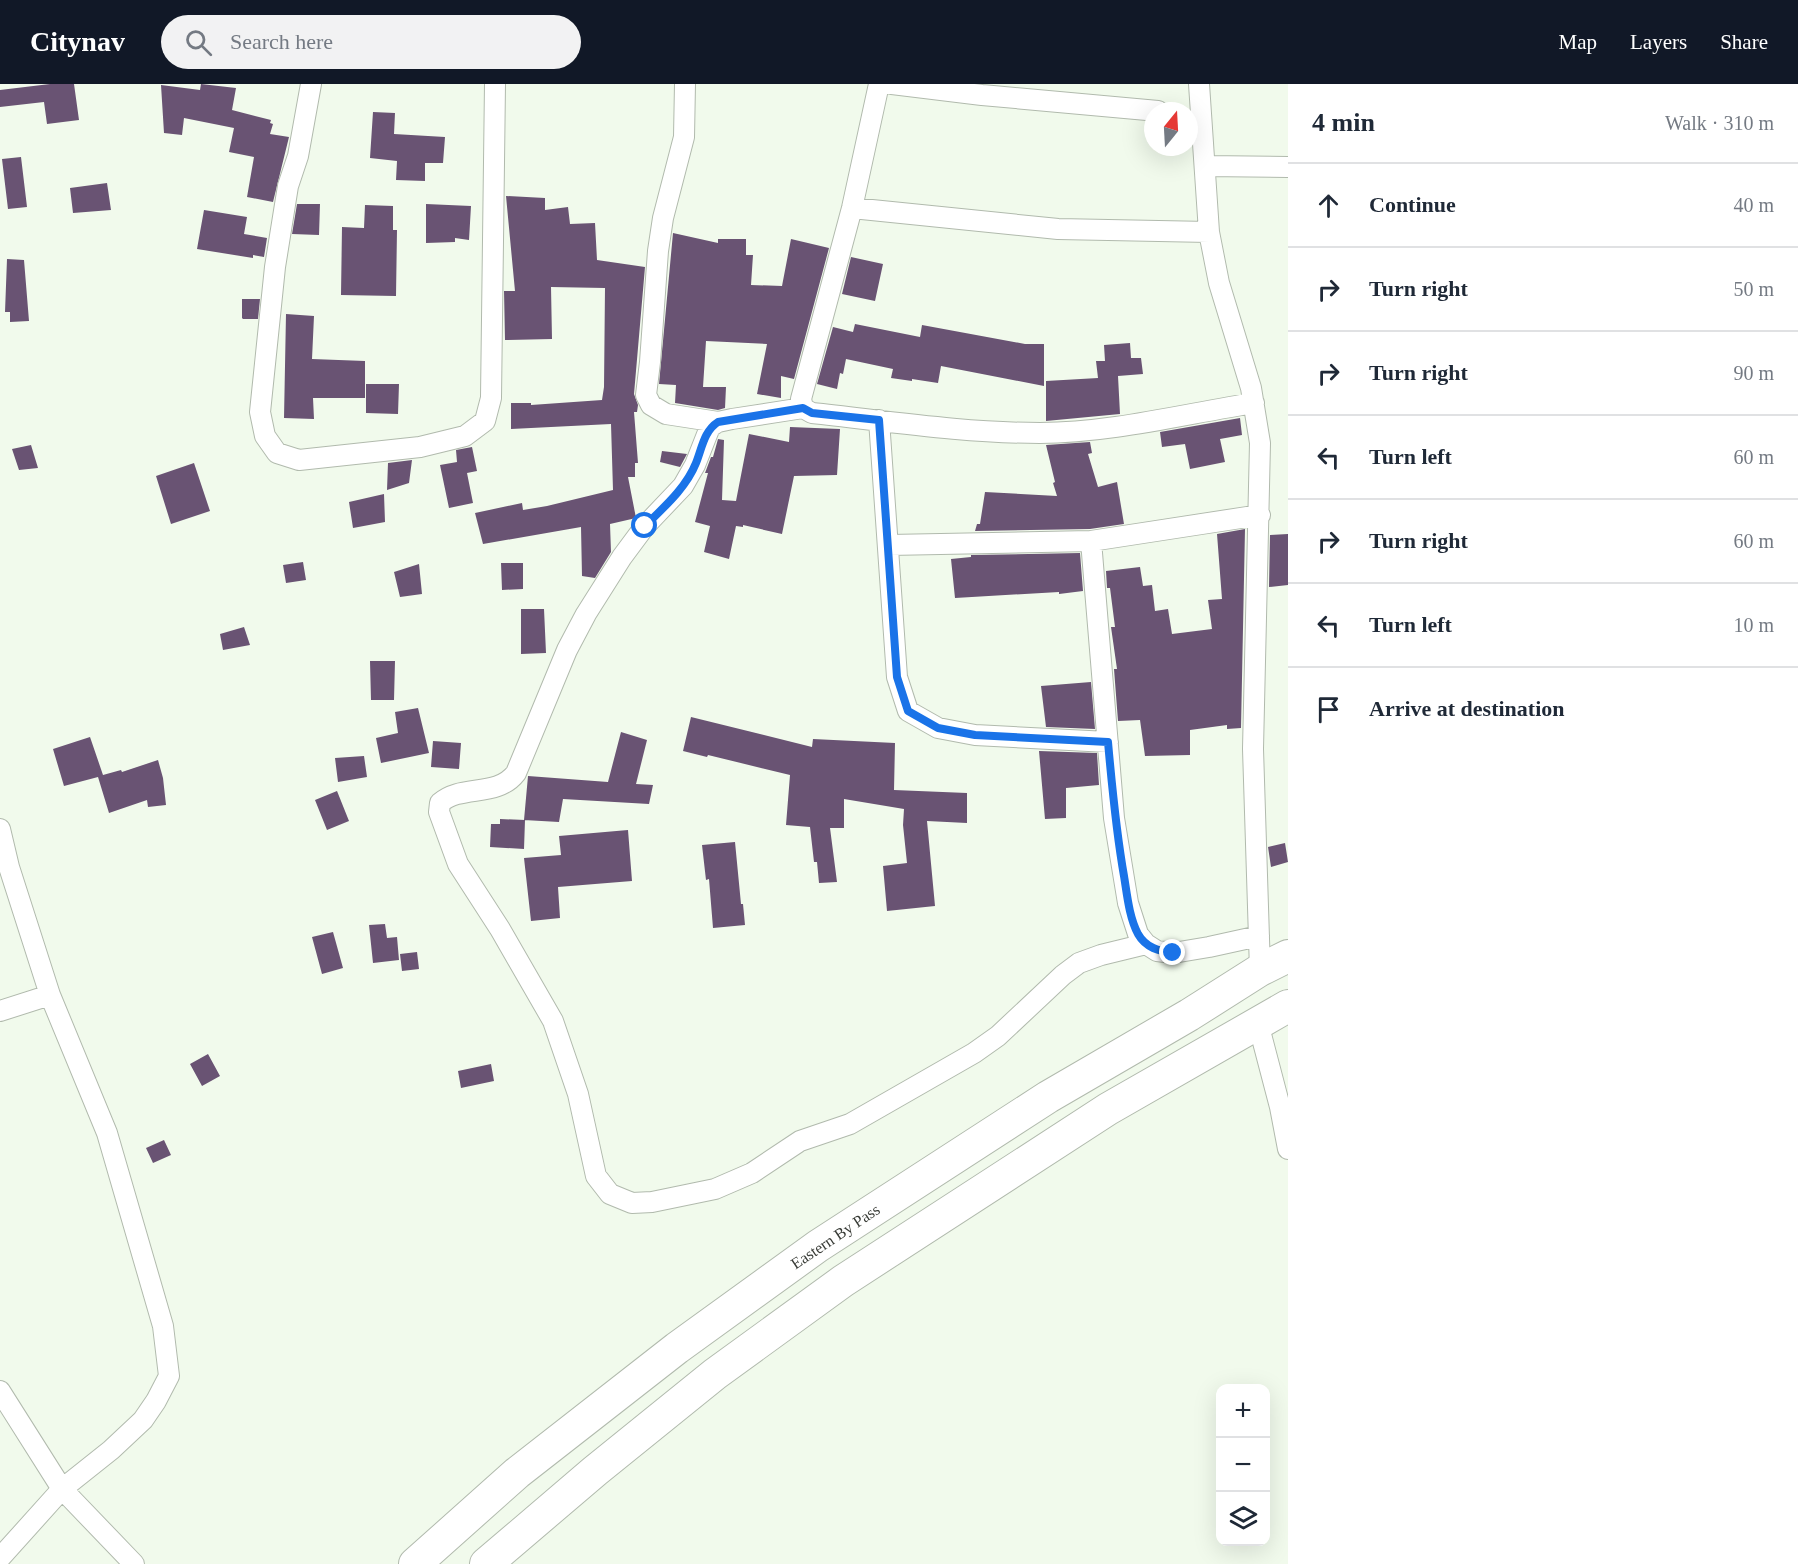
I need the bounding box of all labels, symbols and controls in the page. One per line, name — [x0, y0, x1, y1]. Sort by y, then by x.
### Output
search box — [161, 15, 581, 69]
text: Citynav — [30, 26, 125, 57]
icon: search — [182, 26, 215, 59]
text: Search here — [230, 29, 333, 54]
text: Map — [1559, 30, 1597, 54]
text: Layers — [1630, 30, 1687, 54]
text: Share — [1720, 30, 1768, 54]
north arrow — [1144, 102, 1198, 156]
text: 4 min — [1312, 108, 1375, 137]
text: Walk · 310 m — [1665, 112, 1774, 134]
icon: ahead — [1312, 189, 1345, 222]
text: Continue — [1369, 192, 1456, 217]
text: 40 m — [1733, 194, 1774, 216]
icon: right — [1312, 273, 1345, 306]
text: Turn right — [1369, 276, 1468, 301]
text: 50 m — [1733, 278, 1774, 300]
icon: right — [1312, 357, 1345, 390]
text: Turn right — [1369, 360, 1468, 385]
text: 90 m — [1733, 362, 1774, 384]
icon: left — [1312, 441, 1345, 474]
text: Turn left — [1369, 444, 1452, 469]
text: 60 m — [1733, 446, 1774, 468]
route start — [631, 512, 657, 538]
icon: right — [1312, 525, 1345, 558]
text: Turn right — [1369, 528, 1468, 553]
text: 60 m — [1733, 530, 1774, 552]
icon: left — [1312, 609, 1345, 642]
text: Turn left — [1369, 612, 1452, 637]
text: 10 m — [1733, 614, 1774, 636]
icon: arrive — [1312, 693, 1345, 726]
text: Arrive at destination — [1369, 696, 1565, 721]
route end — [1159, 939, 1185, 965]
street label: Eastern By Pass — [788, 1201, 883, 1273]
map controls — [1216, 1384, 1270, 1546]
button: + — [1216, 1384, 1270, 1438]
button: − — [1216, 1438, 1270, 1492]
button: layers — [1216, 1492, 1270, 1546]

